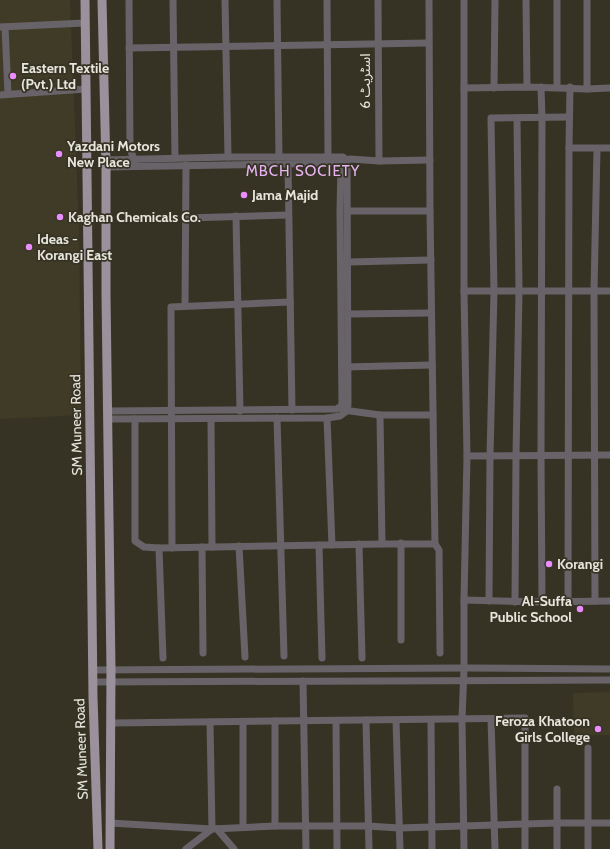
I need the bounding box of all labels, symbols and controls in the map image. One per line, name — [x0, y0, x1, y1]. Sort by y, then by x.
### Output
street label: اسٹریٹ 6 — [356, 53, 374, 109]
place label: Eastern Textile (Pvt.) Ltd — [21, 59, 109, 93]
marker: Eastern Textile (Pvt.) Ltd — [8, 71, 18, 81]
place label: Yazdani Motors New Place — [66, 137, 160, 171]
marker: Yazdani Motors New Place — [54, 149, 64, 159]
district label: MBCH SOCIETY — [246, 162, 360, 180]
place label: Jama Majid — [251, 186, 318, 204]
marker: Jama Majid — [239, 190, 249, 200]
place label: Kaghan Chemicals Co. — [68, 208, 201, 226]
marker: Kaghan Chemicals Co. — [55, 212, 65, 222]
place label: Ideas - Korangi East — [37, 230, 112, 264]
marker: Ideas - Korangi East — [24, 242, 34, 252]
street label: SM Muneer Road — [66, 374, 86, 476]
place label: Korangi — [557, 555, 603, 573]
marker: Korangi — [544, 559, 554, 569]
place label: Al-Suffa Public School — [490, 592, 572, 626]
marker: Al-Suffa Public School — [575, 604, 585, 614]
street label: SM Muneer Road — [70, 698, 92, 800]
place label: Feroza Khatoon Girls College — [495, 712, 590, 746]
marker: Feroza Khatoon Girls College — [593, 724, 603, 734]

